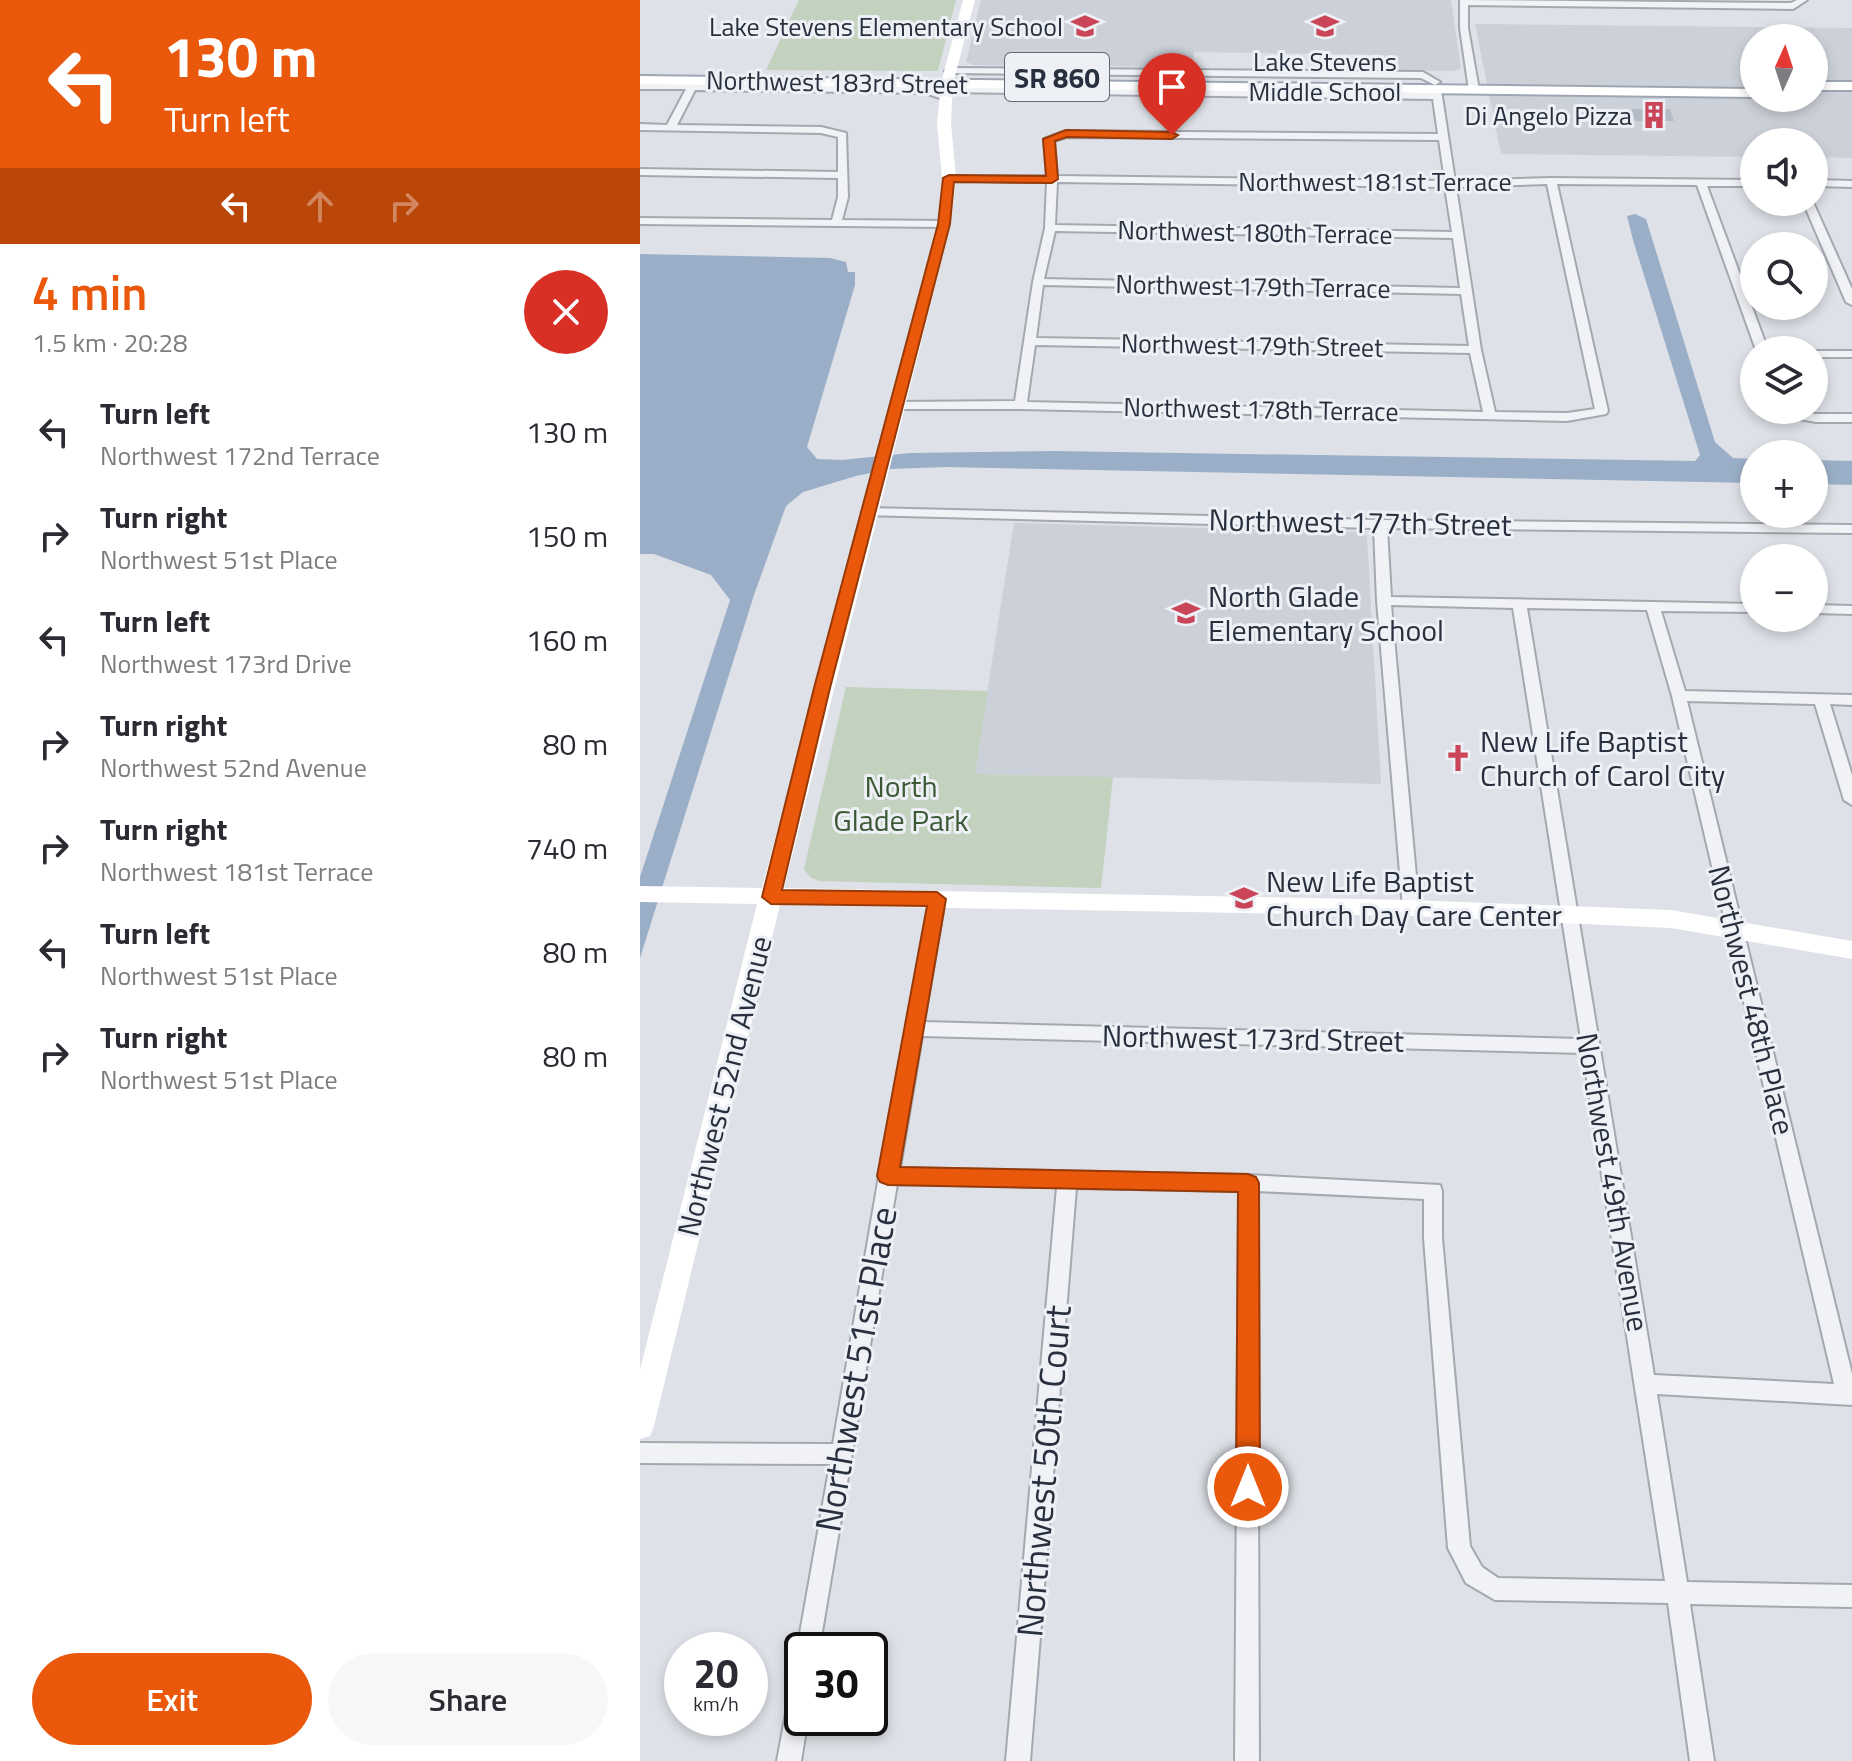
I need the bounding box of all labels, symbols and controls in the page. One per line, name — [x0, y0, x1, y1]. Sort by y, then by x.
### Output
place label: Lake Stevens Elementary School — [709, 7, 1063, 46]
school or university icon: Lake Stevens Elementary School — [1070, 11, 1100, 41]
school or university icon: Lake Stevens Middle School — [1310, 11, 1340, 41]
text: 130 m — [164, 14, 317, 99]
north arrow — [1740, 24, 1828, 112]
map controls — [1740, 24, 1828, 632]
icon: left — [32, 32, 136, 136]
place label: Lake Stevens Middle School — [1249, 42, 1401, 111]
road number: SR 860 — [1005, 53, 1109, 101]
pin — [1138, 53, 1206, 135]
street label: Northwest 183rd Street — [706, 60, 968, 104]
icon: arrive — [1150, 65, 1194, 109]
text: Turn left — [164, 91, 290, 146]
place label: Di Angelo Pizza — [1465, 96, 1632, 135]
building icon: Di Angelo Pizza — [1639, 100, 1669, 130]
button: sound — [1740, 128, 1828, 216]
street label: Northwest 181st Terrace — [1238, 162, 1512, 201]
icon: left — [214, 184, 258, 228]
icon: ahead — [298, 184, 342, 228]
icon: right — [382, 184, 426, 228]
street label: Northwest 180th Terrace — [1117, 210, 1393, 254]
button: search — [1740, 232, 1828, 320]
text: 4 min — [32, 256, 147, 329]
street label: Northwest 179th Terrace — [1115, 264, 1391, 308]
button: close — [524, 270, 608, 354]
text: 1.5 km · 20:28 — [32, 323, 188, 362]
street label: Northwest 179th Street — [1120, 323, 1384, 367]
button: layers — [1740, 336, 1828, 424]
street label: Northwest 178th Terrace — [1123, 387, 1399, 431]
text: Turn left — [100, 390, 210, 436]
text: 130 m — [526, 409, 608, 455]
icon: left — [32, 410, 76, 454]
text: Northwest 172nd Terrace — [100, 436, 380, 475]
button: + — [1740, 440, 1828, 528]
text: Turn right — [100, 494, 228, 540]
street label: Northwest 177th Street — [1208, 496, 1512, 548]
text: 150 m — [526, 513, 608, 559]
icon: right — [32, 514, 76, 558]
text: Northwest 51st Place — [100, 540, 338, 579]
button: − — [1740, 544, 1828, 632]
place label: North Glade Elementary School — [1208, 573, 1444, 653]
text: Turn left — [100, 598, 210, 644]
school or university icon: North Glade Elementary School — [1171, 598, 1201, 628]
text: 160 m — [526, 617, 608, 663]
icon: left — [32, 618, 76, 662]
text: Northwest 173rd Drive — [100, 644, 352, 683]
text: Turn right — [100, 702, 228, 748]
place label: New Life Baptist Church of Carol City — [1480, 718, 1725, 798]
text: 80 m — [543, 721, 608, 767]
icon: right — [32, 722, 76, 766]
church icon: New Life Baptist Church of Carol City — [1443, 743, 1473, 773]
text: Northwest 52nd Avenue — [100, 748, 367, 787]
park label: North Glade Park — [833, 763, 969, 843]
text: Turn right — [100, 806, 228, 852]
text: 740 m — [526, 825, 608, 871]
icon: right — [32, 826, 76, 870]
text: Northwest 181st Terrace — [100, 852, 373, 891]
place label: New Life Baptist Church Day Care Center — [1266, 858, 1562, 938]
street label: Northwest 48th Place — [1696, 860, 1808, 1140]
school or university icon: New Life Baptist Church Day Care Center — [1229, 883, 1259, 913]
text: Turn left — [100, 910, 210, 956]
text: 80 m — [543, 929, 608, 975]
icon: left — [32, 930, 76, 974]
street label: Northwest 52nd Avenue — [664, 931, 784, 1241]
text: Northwest 51st Place — [100, 956, 338, 995]
street label: Northwest 173rd Street — [1102, 1012, 1405, 1064]
text: Turn right — [100, 1014, 228, 1060]
street label: Northwest 49th Avenue — [1564, 1029, 1662, 1335]
text: 80 m — [543, 1033, 608, 1079]
icon: right — [32, 1034, 76, 1078]
text: Northwest 51st Place — [100, 1060, 338, 1099]
street label: Northwest 51st Place — [799, 1202, 911, 1536]
street label: Northwest 50th Court — [1001, 1302, 1085, 1639]
position arrow — [1206, 1445, 1290, 1529]
speed limit sign: 30 — [784, 1632, 888, 1736]
text: 20 — [694, 1643, 738, 1704]
button: Exit — [32, 1653, 312, 1745]
button: Share — [328, 1653, 608, 1745]
text: km/h — [693, 1688, 739, 1719]

